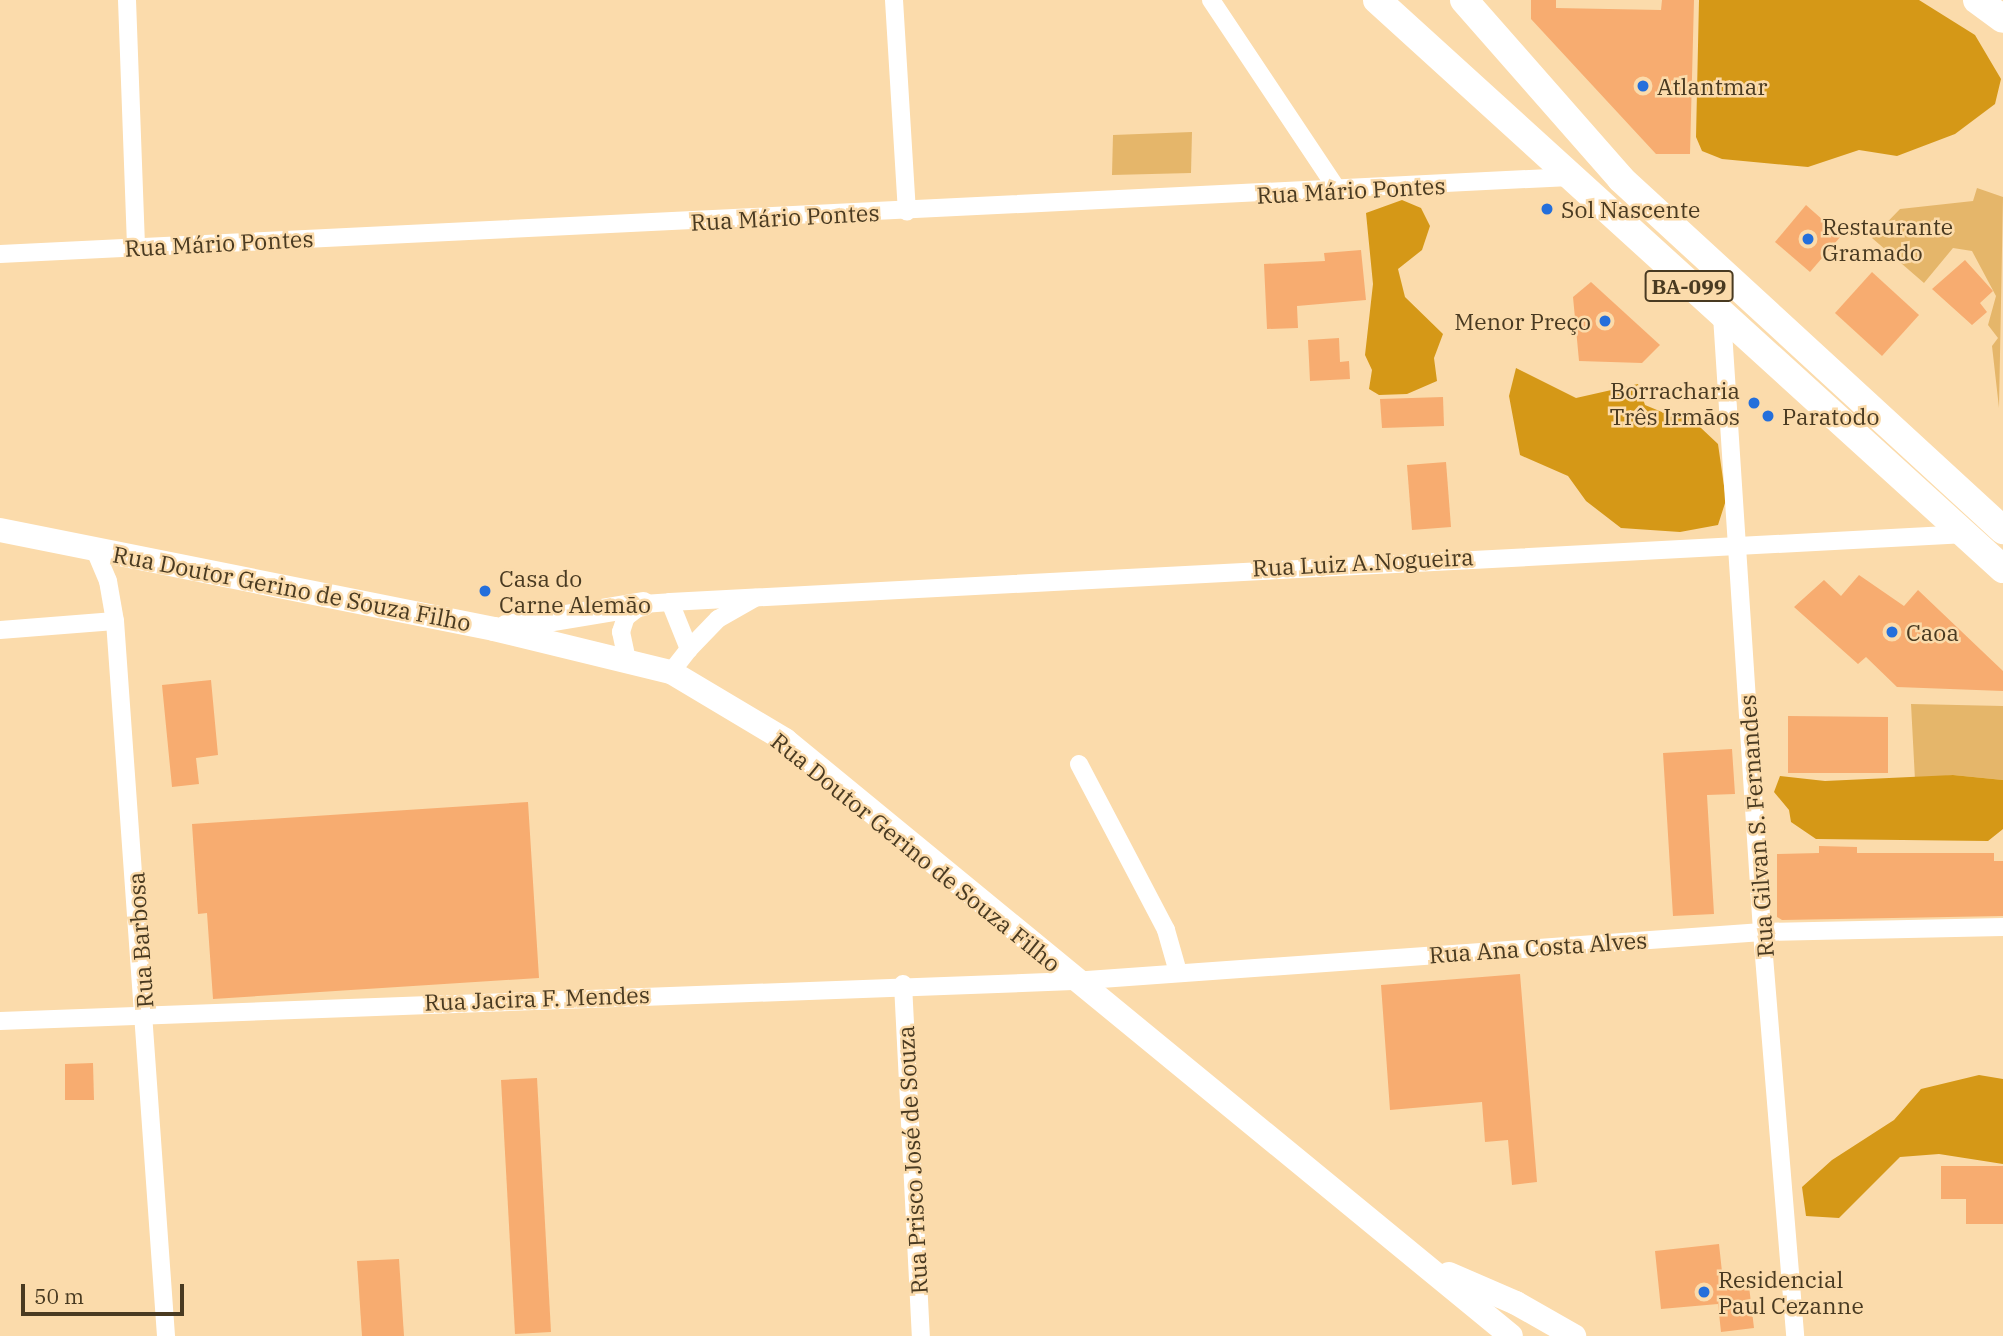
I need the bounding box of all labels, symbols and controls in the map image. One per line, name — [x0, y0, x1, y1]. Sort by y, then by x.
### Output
place label: Atlantmar — [1657, 72, 1768, 100]
marker: Atlantmar — [1635, 78, 1651, 94]
street label: Rua Mário Pontes — [1256, 171, 1446, 209]
place label: Sol Nascente — [1561, 195, 1700, 223]
street label: Rua Mário Pontes — [690, 198, 880, 236]
marker: Sol Nascente — [1539, 201, 1555, 217]
place label: Restaurante Gramado — [1822, 212, 1953, 266]
street label: Rua Mário Pontes — [124, 224, 314, 262]
marker: Restaurante Gramado — [1800, 231, 1816, 247]
road number: BA-099 — [1644, 268, 1734, 304]
place label: Menor Preço — [1454, 307, 1591, 335]
marker: Menor Preço — [1597, 313, 1613, 329]
place label: Borracharia Três Irmãos — [1609, 376, 1740, 430]
marker: Borracharia Três Irmãos — [1746, 395, 1762, 411]
place label: Paratodo — [1782, 402, 1879, 430]
marker: Paratodo — [1760, 408, 1776, 424]
street label: Rua Doutor Gerino de Souza Filho — [111, 540, 473, 636]
street label: Rua Luiz A.Nogueira — [1252, 542, 1474, 582]
place label: Casa do Carne Alemão — [499, 564, 651, 618]
marker: Casa do Carne Alemão — [477, 583, 493, 599]
place label: Caoa — [1906, 618, 1959, 646]
marker: Caoa — [1884, 624, 1900, 640]
street label: Rua Gilvan S. Fernandes — [1733, 694, 1779, 958]
street label: Rua Doutor Gerino de Souza Filho — [766, 727, 1066, 977]
street label: Rua Barbosa — [121, 871, 159, 1009]
street label: Rua Ana Costa Alves — [1428, 926, 1648, 968]
street label: Rua Jacira F. Mendes — [424, 980, 650, 1016]
street label: Rua Prisco José de Souza — [891, 1025, 933, 1295]
place label: Residencial Paul Cezanne — [1718, 1265, 1864, 1319]
scale bar — [24, 1270, 187, 1314]
text: 50 m — [34, 1282, 84, 1310]
marker: Residencial Paul Cezanne — [1696, 1284, 1712, 1300]

